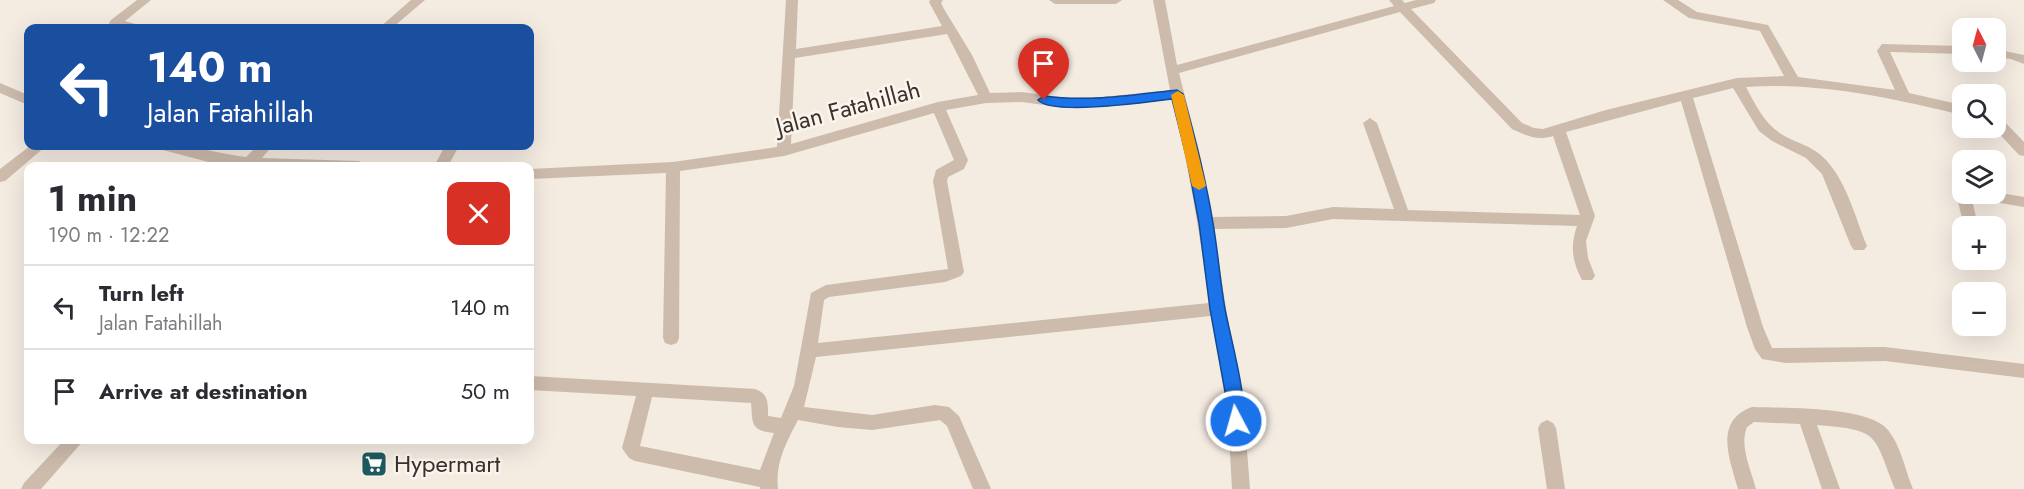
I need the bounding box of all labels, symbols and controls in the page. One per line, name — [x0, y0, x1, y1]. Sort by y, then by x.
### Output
north arrow — [1952, 18, 2006, 72]
map controls — [1952, 18, 2006, 336]
text: 140 m — [147, 37, 273, 98]
pin — [1018, 38, 1069, 100]
icon: arrive — [1027, 47, 1060, 80]
icon: left — [48, 48, 126, 126]
street label: Jalan Fatahillah — [769, 71, 924, 144]
button: search — [1952, 84, 2006, 138]
text: Jalan Fatahillah — [147, 93, 314, 132]
button: layers — [1952, 150, 2006, 204]
text: 1 min — [48, 172, 137, 224]
button: close — [447, 182, 510, 245]
button: + — [1952, 216, 2006, 270]
text: 190 m · 12:22 — [48, 221, 169, 250]
text: Turn left — [99, 277, 184, 309]
button: − — [1952, 282, 2006, 336]
icon: left — [48, 291, 81, 324]
text: 140 m — [450, 291, 510, 323]
text: Jalan Fatahillah — [99, 309, 223, 338]
icon: arrive — [48, 375, 81, 408]
text: Arrive at destination — [99, 375, 308, 407]
text: 50 m — [461, 375, 510, 407]
position arrow — [1204, 389, 1268, 453]
place label: Hypermart — [394, 446, 500, 481]
supermarket icon: Hypermart — [359, 449, 389, 479]

